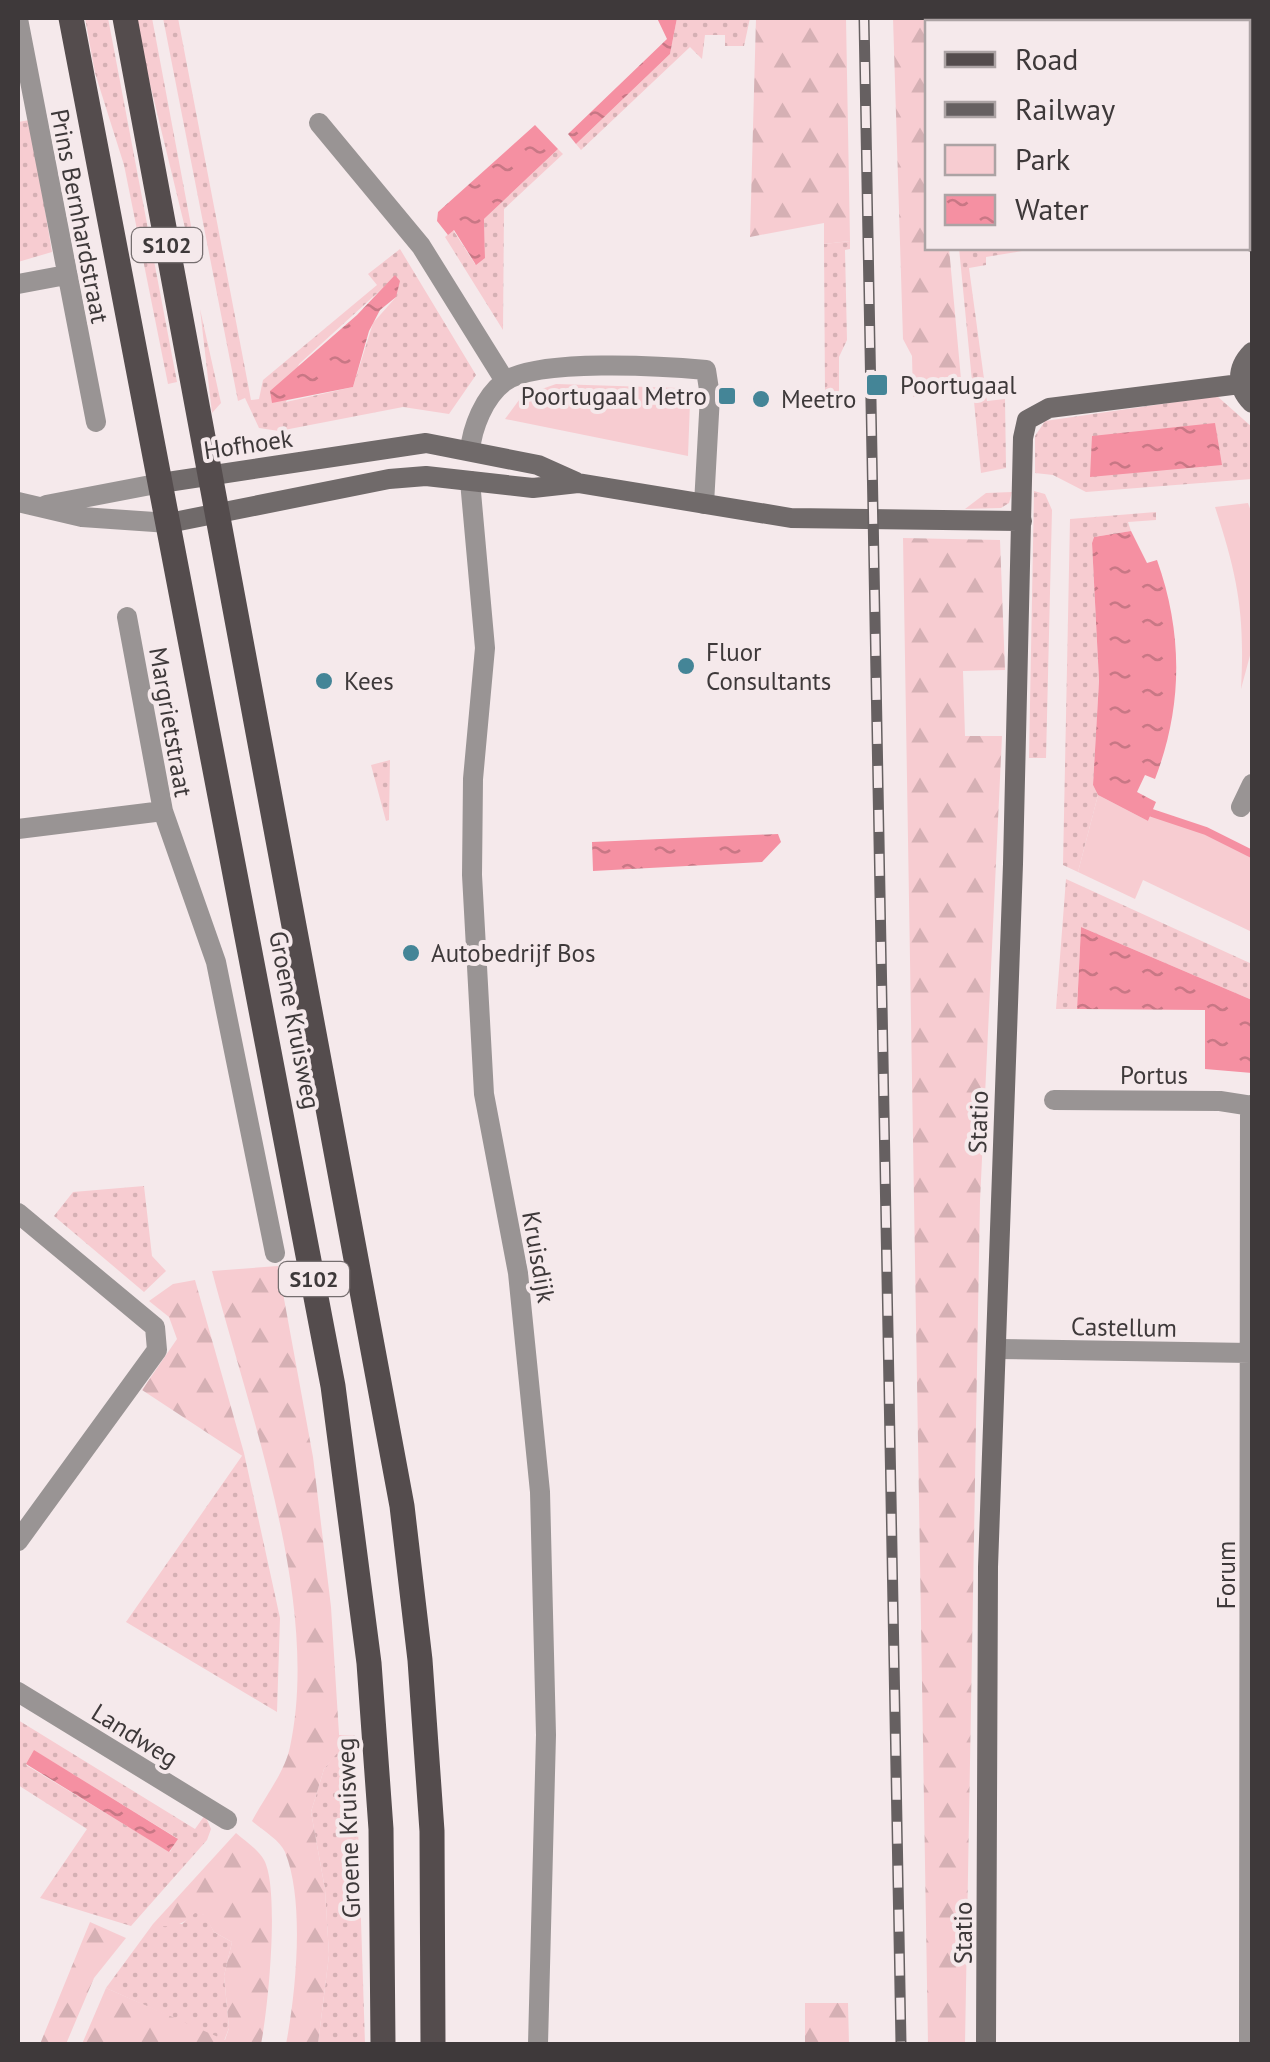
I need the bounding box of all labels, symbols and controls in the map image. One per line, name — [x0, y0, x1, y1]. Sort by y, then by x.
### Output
legend — [925, 20, 1250, 250]
text: Road — [1015, 39, 1079, 78]
text: Railway — [1015, 89, 1115, 128]
street label: Prins Bernhardstraat — [44, 106, 117, 326]
text: Park — [1015, 139, 1071, 178]
text: Water — [1015, 189, 1089, 228]
road number: S102 — [132, 228, 202, 262]
place label: Poortugaal — [900, 369, 1017, 401]
marker: Poortugaal — [864, 372, 890, 398]
place label: Poortugaal Metro — [521, 380, 707, 412]
place label: Meetro — [781, 383, 856, 415]
marker: Poortugaal Metro — [716, 385, 738, 407]
marker: Meetro — [750, 388, 772, 410]
street label: Hofhoek — [201, 422, 295, 466]
place label: Fluor Consultants — [706, 636, 831, 697]
street label: Margrietstraat — [142, 645, 200, 800]
marker: Fluor Consultants — [675, 655, 697, 677]
place label: Kees — [344, 665, 394, 697]
marker: Kees — [313, 670, 335, 692]
street label: Groene Kruisweg — [262, 928, 328, 1112]
place label: Autobedrijf Bos — [431, 937, 595, 969]
marker: Autobedrijf Bos — [400, 942, 422, 964]
street label: Portus — [1120, 1059, 1188, 1091]
street label: Statio — [961, 1090, 995, 1154]
street label: Kruisdijk — [515, 1209, 563, 1305]
road number: S102 — [279, 1262, 349, 1296]
street label: Castellum — [1071, 1310, 1177, 1344]
street label: Forum — [1210, 1541, 1242, 1609]
street label: Landweg — [86, 1696, 184, 1774]
street label: Groene Kruisweg — [329, 1737, 367, 1919]
street label: Statio — [947, 1902, 979, 1964]

